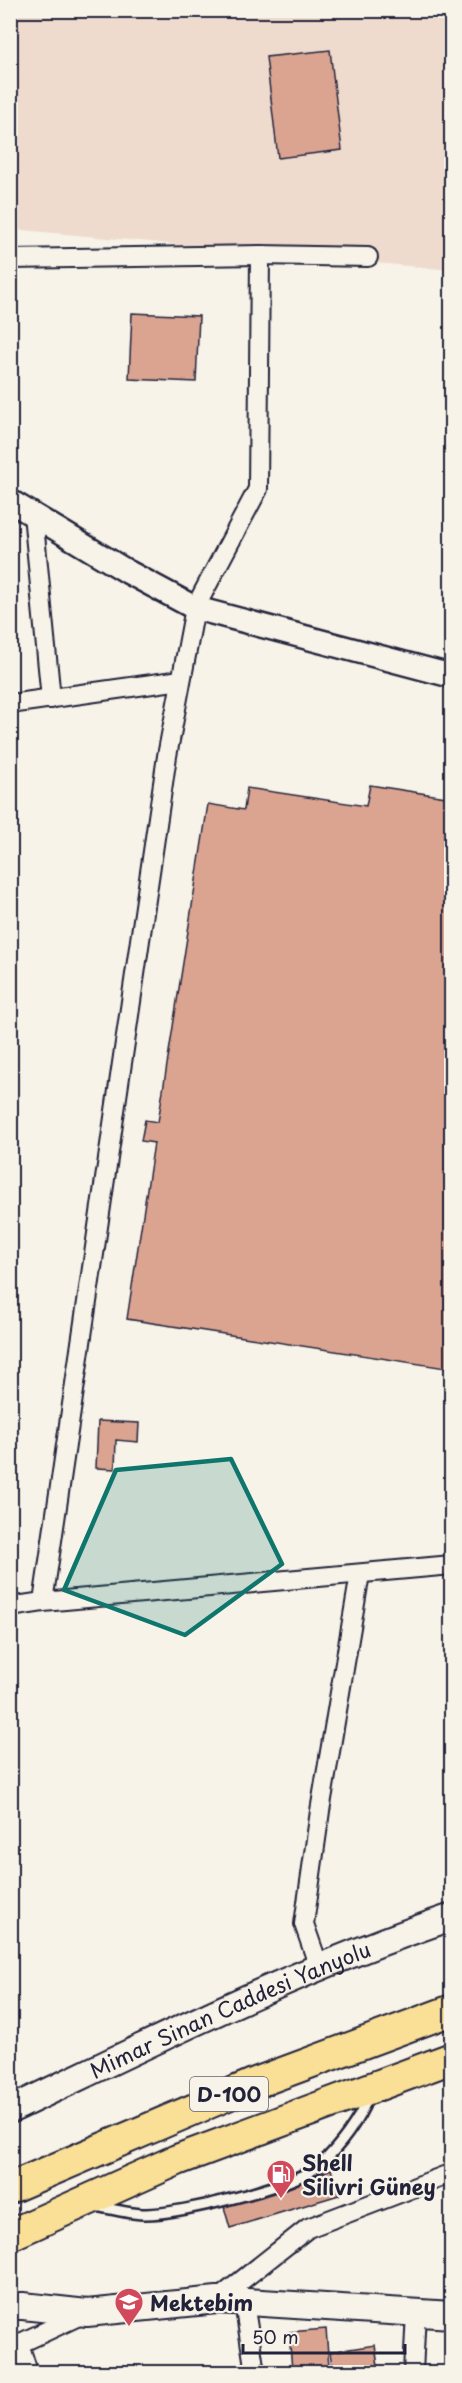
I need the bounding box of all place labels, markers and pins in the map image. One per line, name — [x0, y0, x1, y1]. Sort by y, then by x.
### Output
place label: Shell Silivri Güney — [302, 2146, 436, 2202]
fuel station icon: Shell Silivri Güney — [265, 2158, 297, 2200]
school or university icon: Mektebim — [113, 2286, 145, 2328]
place label: Mektebim — [150, 2286, 253, 2318]

